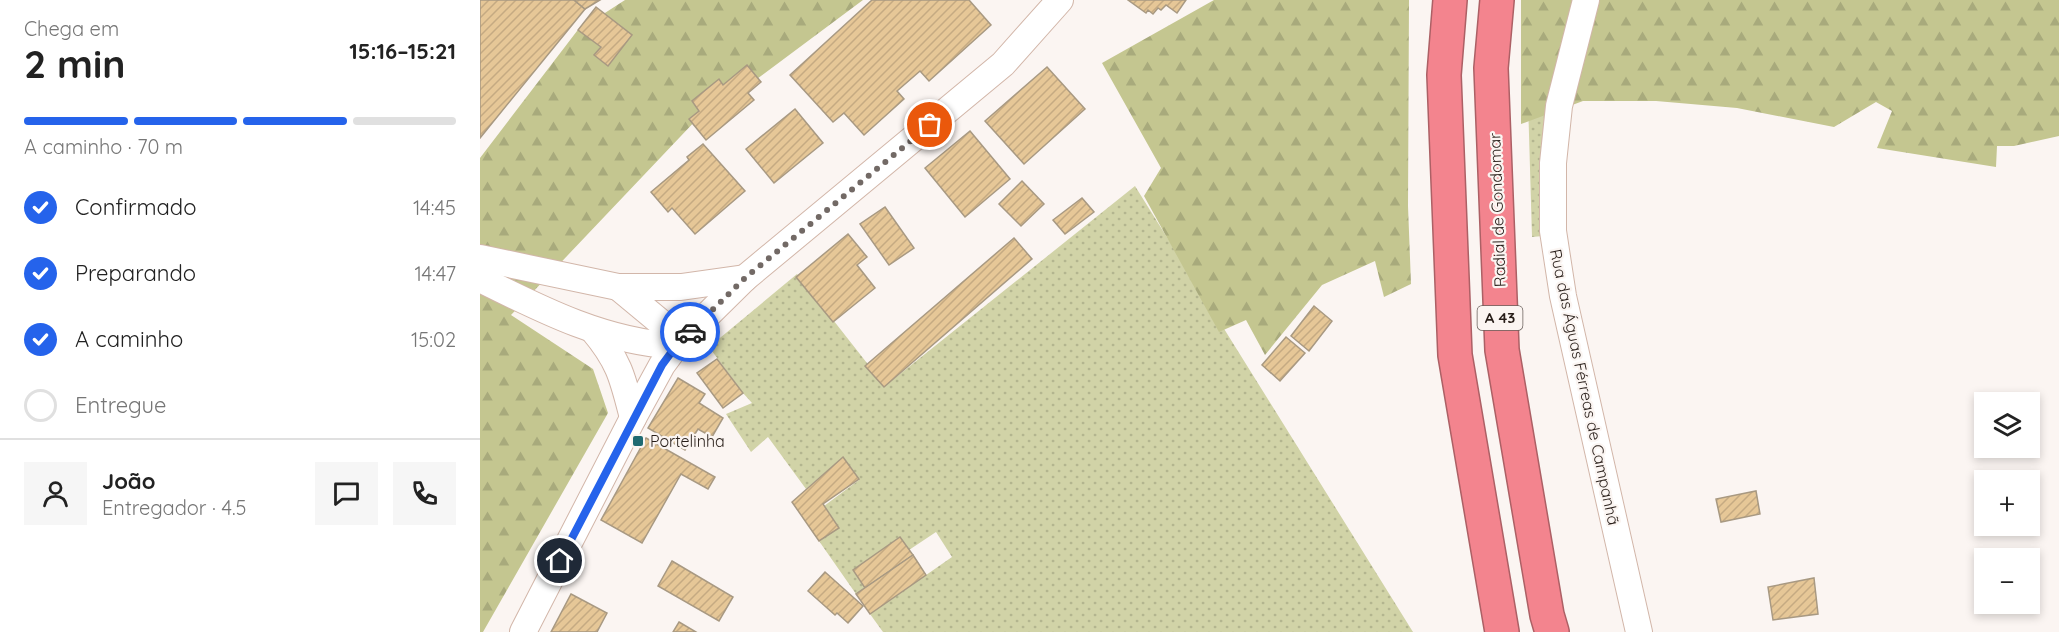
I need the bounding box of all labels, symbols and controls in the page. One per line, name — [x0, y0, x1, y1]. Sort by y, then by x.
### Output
text: Chega em — [24, 16, 119, 41]
text: 15:16–15:21 — [349, 37, 456, 65]
text: 2 min — [24, 39, 126, 88]
pin — [904, 99, 955, 150]
icon: bag — [913, 108, 946, 141]
street label: Radial de Gondomar — [1484, 133, 1510, 287]
text: A caminho · 70 m — [24, 134, 183, 159]
icon: check — [24, 191, 57, 224]
text: Confirmado — [75, 193, 196, 221]
text: 14:45 — [413, 195, 456, 220]
street label: Rua das Águas Férreas de Campanhã — [1546, 247, 1624, 527]
icon: check — [24, 257, 57, 290]
text: Preparando — [75, 259, 196, 287]
text: 14:47 — [414, 261, 456, 286]
courier — [660, 302, 720, 362]
road number: A 43 — [1478, 306, 1522, 330]
icon: car — [674, 316, 707, 349]
icon: check — [24, 323, 57, 356]
text: A caminho — [75, 325, 183, 353]
text: 15:02 — [411, 327, 456, 352]
text: Entregue — [75, 391, 166, 419]
map controls — [1974, 392, 2040, 614]
button: layers — [1974, 392, 2040, 458]
place label: Portelinha — [650, 431, 725, 451]
marker: Portelinha — [631, 434, 645, 448]
button: person — [24, 462, 87, 525]
button: chat — [315, 462, 378, 525]
button: phone — [393, 462, 456, 525]
text: João — [102, 467, 155, 495]
button: + — [1974, 470, 2040, 536]
text: Entregador · 4.5 — [102, 495, 246, 520]
pin — [534, 535, 585, 586]
icon: home — [543, 544, 576, 577]
button: − — [1974, 548, 2040, 614]

